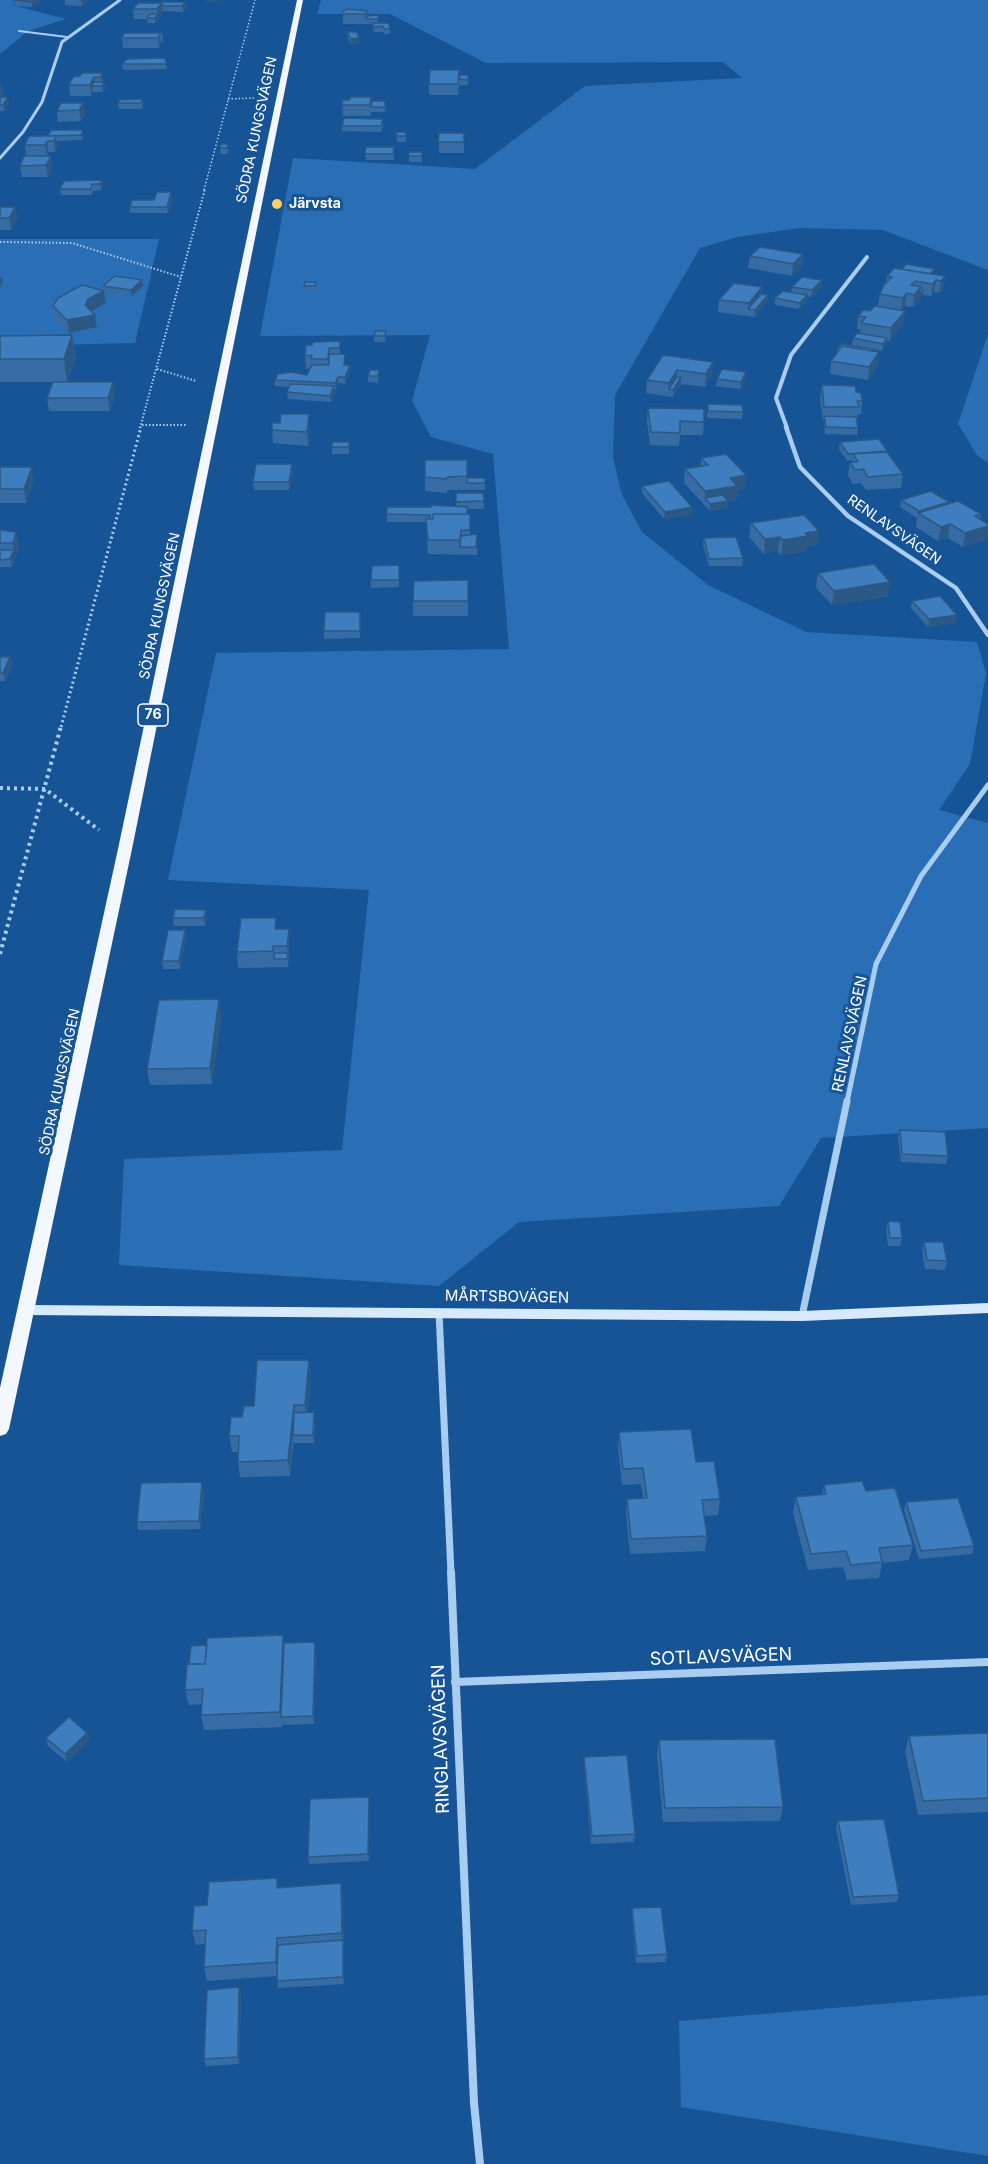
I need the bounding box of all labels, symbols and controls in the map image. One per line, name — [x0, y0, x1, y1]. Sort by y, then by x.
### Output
street label: SÖDRA KUNGSVÄGEN — [233, 55, 281, 205]
place label: Järvsta — [289, 196, 341, 212]
marker: Järvsta — [270, 197, 284, 211]
street label: RENLAVSVÄGEN — [844, 491, 944, 569]
street label: SÖDRA KUNGSVÄGEN — [136, 531, 184, 681]
road number: 76 — [138, 704, 168, 726]
street label: RENLAVSVÄGEN — [829, 974, 871, 1094]
street label: SÖDRA KUNGSVÄGEN — [36, 1007, 84, 1157]
street label: MÅRTSBOVÄGEN — [445, 1287, 569, 1307]
street label: SOTLAVSVÄGEN — [649, 1644, 793, 1670]
street label: RINGLAVSVÄGEN — [428, 1664, 454, 1814]

